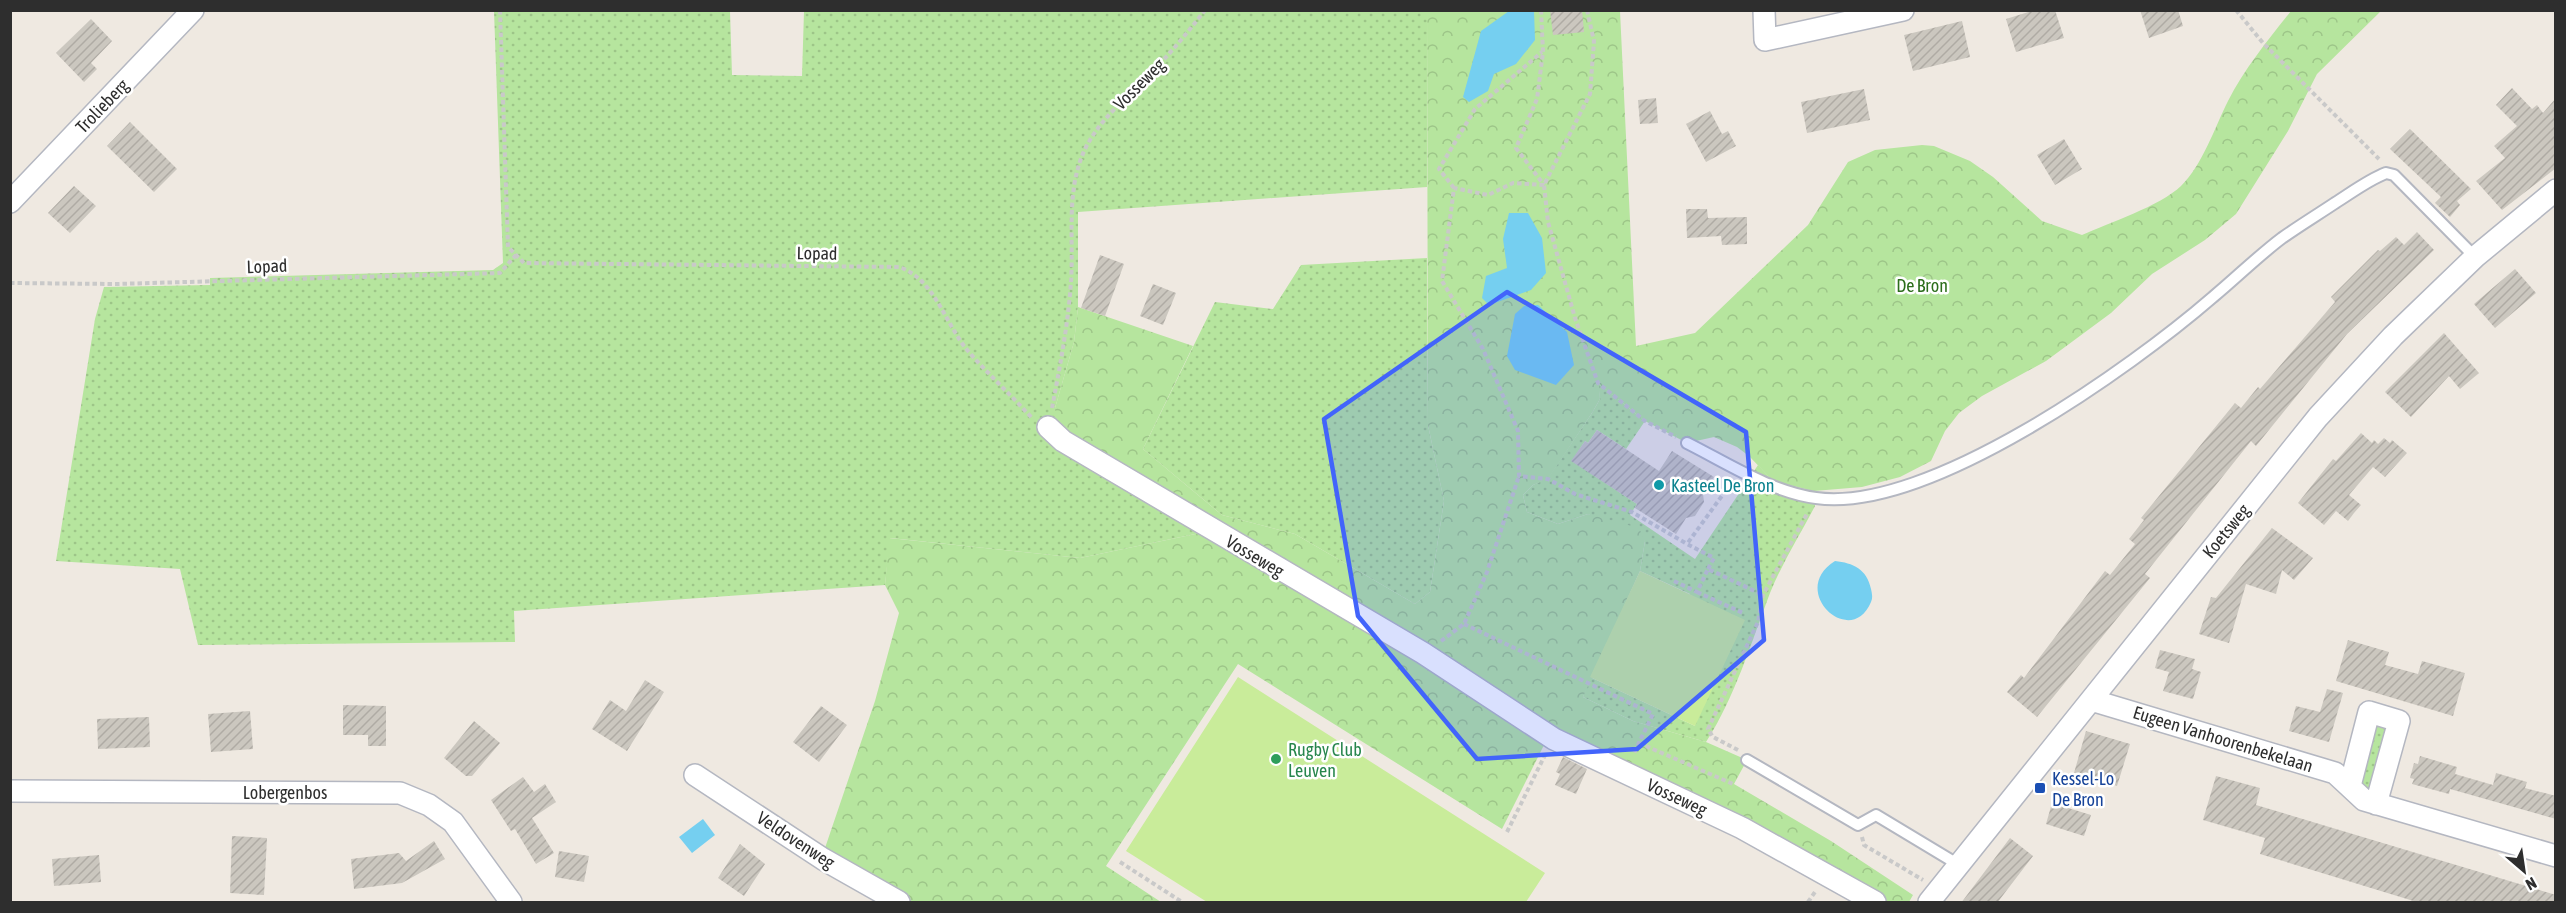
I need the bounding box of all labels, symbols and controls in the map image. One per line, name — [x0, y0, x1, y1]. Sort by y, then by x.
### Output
street label: Vosseweg — [1109, 54, 1169, 114]
street label: Trolieberg — [71, 74, 133, 137]
street label: Lopad — [796, 242, 838, 264]
street label: Lopad — [246, 255, 288, 277]
park label: De Bron — [1896, 275, 1948, 296]
place label: Kasteel De Bron — [1671, 475, 1774, 496]
marker: Kasteel De Bron — [1652, 478, 1666, 492]
street label: Koetsweg — [2198, 500, 2254, 562]
street label: Vosseweg — [1222, 531, 1288, 582]
street label: Eugeen Vanhoorenbekelaan — [2130, 702, 2316, 776]
place label: Rugby Club Leuven — [1288, 739, 1362, 781]
marker: Rugby Club Leuven — [1269, 752, 1283, 766]
place label: Kessel-Lo De Bron — [2052, 768, 2114, 810]
street label: Vosseweg — [1644, 774, 1711, 820]
marker: Kessel-Lo De Bron — [2033, 781, 2047, 795]
street label: Lobergenbos — [243, 782, 327, 803]
street label: Veldovenweg — [753, 807, 839, 873]
north arrow — [2494, 841, 2554, 901]
text: N — [2523, 874, 2540, 894]

